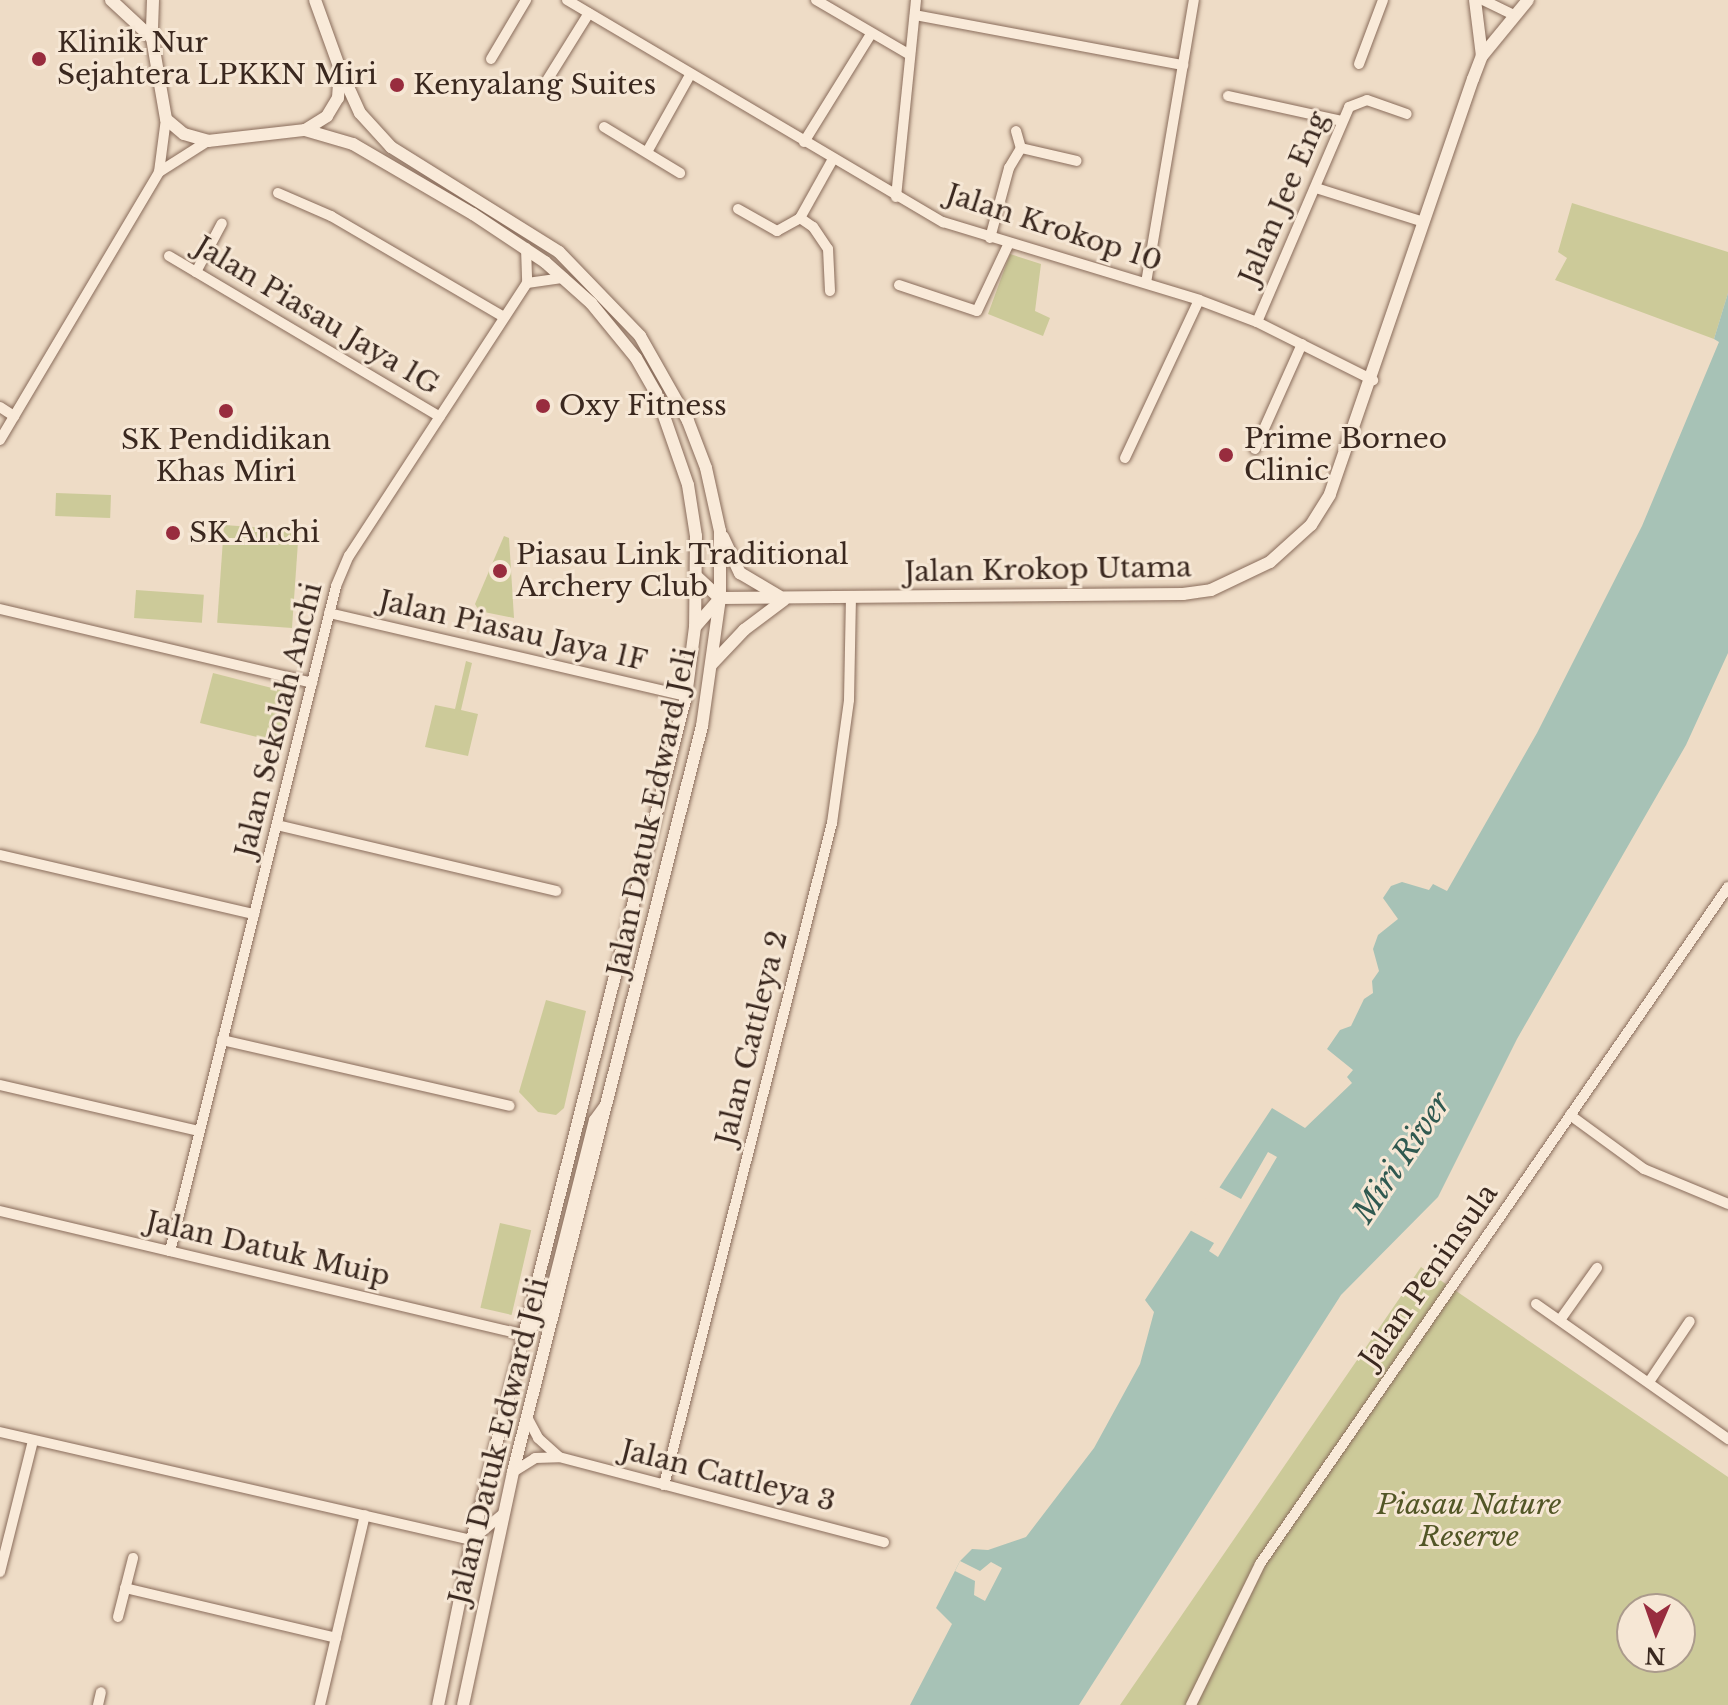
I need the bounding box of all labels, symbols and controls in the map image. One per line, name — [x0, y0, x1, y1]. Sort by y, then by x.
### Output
place label: Klinik Nur Sejahtera LPKKN Miri — [57, 26, 377, 92]
marker: Klinik Nur Sejahtera LPKKN Miri — [28, 48, 50, 70]
place label: Kenyalang Suites — [413, 68, 657, 102]
marker: Kenyalang Suites — [388, 76, 406, 94]
street label: Jalan Jee Eng — [1233, 107, 1335, 289]
street label: Jalan Krokop 10 — [942, 177, 1166, 279]
street label: Jalan Piasau Jaya 1G — [188, 230, 446, 402]
place label: Oxy Fitness — [559, 389, 727, 423]
marker: Oxy Fitness — [534, 397, 552, 415]
marker: SK Pendidikan Khas Miri — [217, 402, 235, 420]
place label: Prime Borneo Clinic — [1244, 422, 1447, 488]
place label: SK Pendidikan Khas Miri — [121, 423, 331, 489]
marker: Prime Borneo Clinic — [1215, 444, 1237, 466]
place label: SK Anchi — [189, 516, 322, 550]
marker: SK Anchi — [164, 524, 182, 542]
place label: Piasau Link Traditional Archery Club — [516, 538, 850, 604]
street label: Jalan Krokop Utama — [904, 551, 1192, 589]
marker: Piasau Link Traditional Archery Club — [491, 562, 509, 580]
street label: Jalan Sekolah Anchi — [228, 579, 330, 861]
street label: Jalan Piasau Jaya 1F — [376, 584, 650, 678]
street label: Jalan Datuk Edward Jeli — [601, 644, 703, 980]
street label: Jalan Cattleya 2 — [709, 927, 795, 1149]
water label: Miri River — [1345, 1086, 1459, 1230]
street label: Jalan Peninsula — [1353, 1178, 1505, 1374]
street label: Jalan Datuk Muip — [143, 1205, 393, 1293]
street label: Jalan Datuk Edward Jeli — [442, 1274, 556, 1608]
street label: Jalan Cattleya 3 — [617, 1433, 839, 1519]
park label: Piasau Nature Reserve — [1376, 1488, 1562, 1554]
north arrow — [1616, 1593, 1696, 1673]
text: N — [1644, 1642, 1666, 1669]

